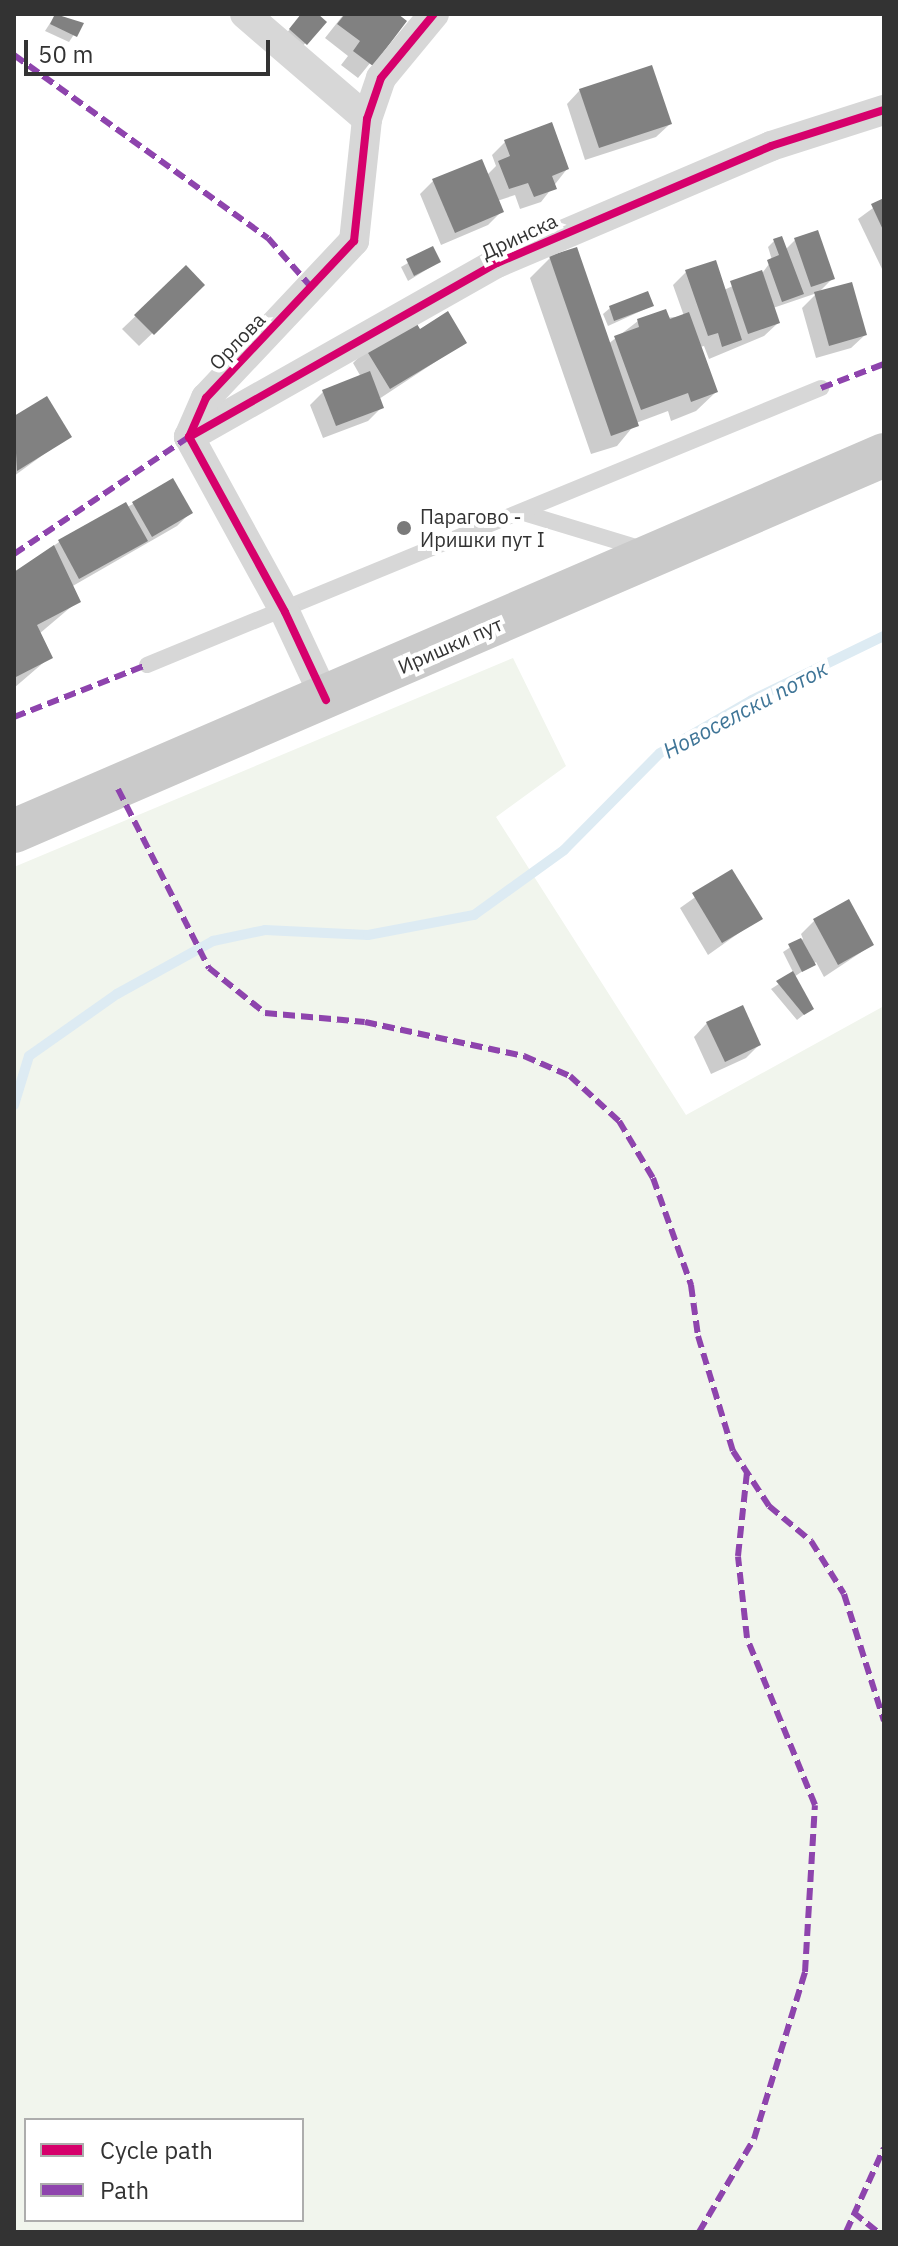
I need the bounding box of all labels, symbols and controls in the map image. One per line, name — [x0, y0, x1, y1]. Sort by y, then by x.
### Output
scale bar — [28, 24, 274, 74]
text: 50 m — [38, 38, 93, 70]
street label: Дринска — [477, 208, 561, 264]
street label: Орлова — [204, 308, 270, 374]
place label: Парагово - Иришки пут I — [420, 504, 545, 551]
marker: Парагово - Иришки пут I — [395, 519, 413, 537]
street label: Иришки пут — [394, 611, 506, 679]
water label: Новоселски поток — [658, 654, 832, 764]
legend — [24, 2118, 304, 2222]
text: Cycle path — [100, 2134, 213, 2166]
text: Path — [100, 2174, 149, 2206]

